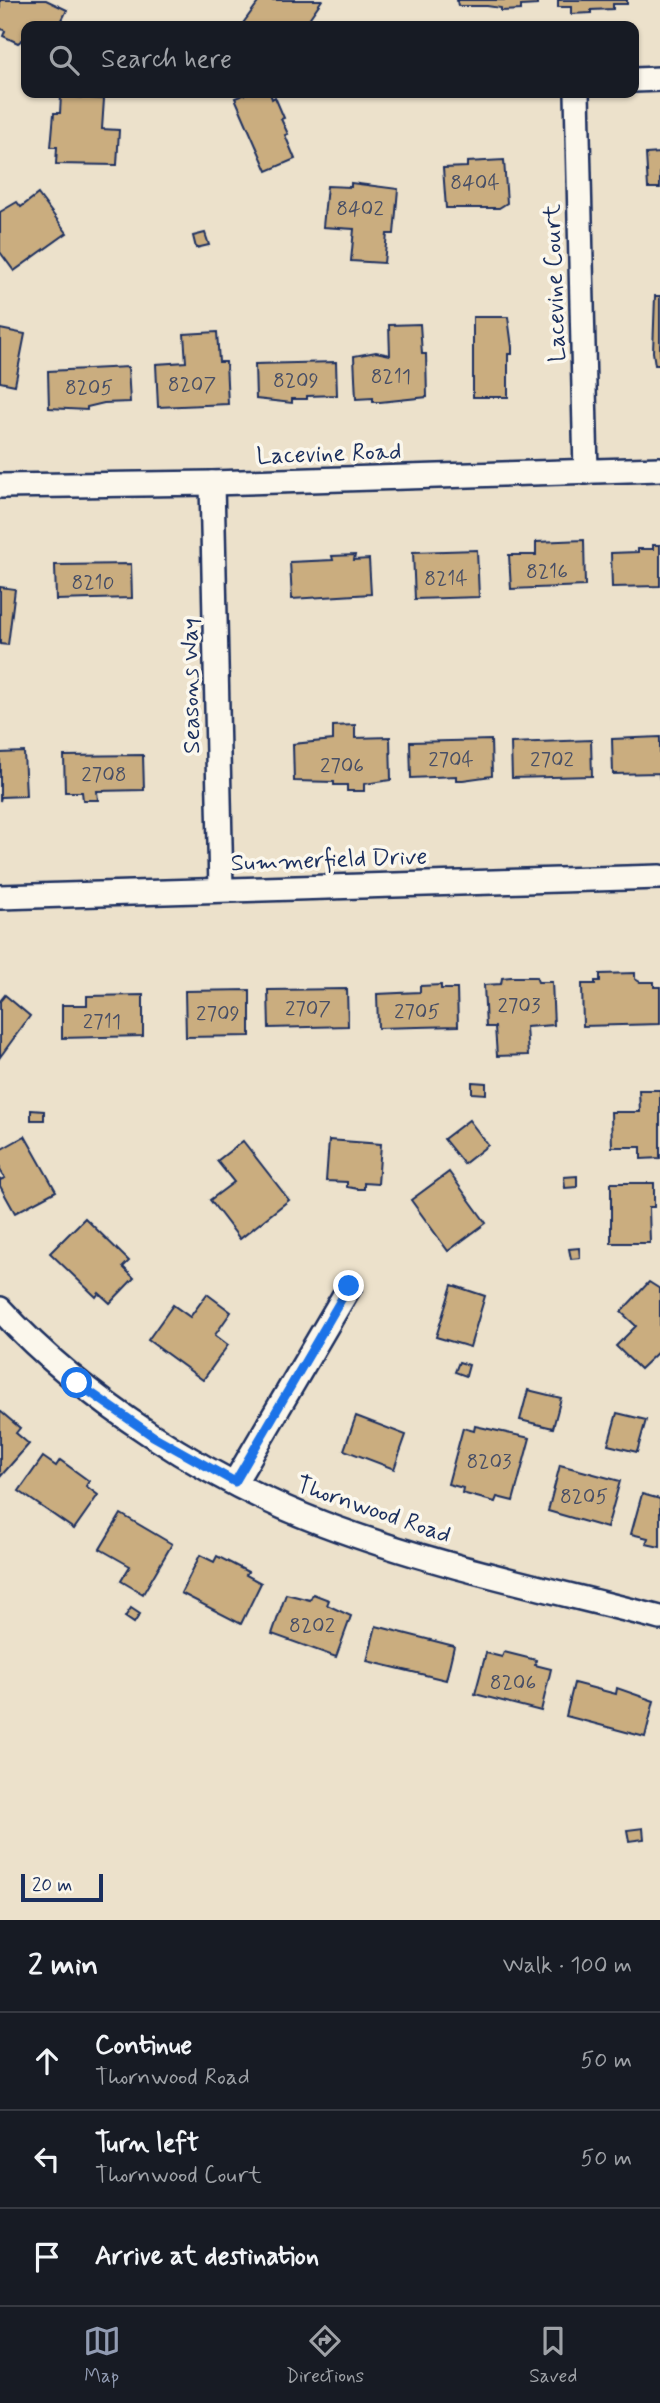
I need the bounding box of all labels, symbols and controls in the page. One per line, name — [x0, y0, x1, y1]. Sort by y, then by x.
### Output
search box — [21, 21, 639, 98]
icon: search — [45, 41, 83, 79]
text: Search here — [101, 43, 232, 77]
house number: 8404 — [450, 169, 500, 197]
house number: 8402 — [336, 195, 384, 223]
street label: Lacevine Court — [537, 203, 574, 362]
house number: 8211 — [371, 363, 411, 391]
house number: 8209 — [273, 367, 319, 395]
house number: 8207 — [168, 371, 216, 399]
house number: 8205 — [65, 374, 113, 402]
street label: Lacevine Road — [256, 436, 402, 473]
house number: 8216 — [526, 558, 568, 586]
house number: 8214 — [424, 565, 468, 593]
house number: 8210 — [72, 569, 114, 597]
street label: Seasons Way — [175, 618, 208, 754]
house number: 2704 — [428, 746, 474, 774]
house number: 2702 — [530, 746, 574, 774]
house number: 2706 — [320, 752, 364, 780]
house number: 2708 — [81, 761, 127, 789]
street label: Summerfield Drive — [230, 842, 428, 879]
house number: 2703 — [498, 992, 541, 1020]
house number: 2707 — [285, 995, 331, 1023]
house number: 2705 — [394, 998, 440, 1026]
house number: 2709 — [196, 1000, 240, 1028]
house number: 2711 — [83, 1008, 121, 1036]
route end — [333, 1270, 364, 1301]
route start — [61, 1367, 92, 1398]
house number: 8203 — [466, 1448, 512, 1476]
street label: Thornwood Road — [292, 1469, 455, 1551]
house number: 8205 — [560, 1483, 608, 1511]
house number: 8202 — [289, 1612, 335, 1640]
house number: 8206 — [490, 1669, 536, 1697]
scale bar — [21, 1871, 103, 1903]
text: 20 m — [32, 1873, 72, 1898]
text: 2 min — [28, 1946, 98, 1985]
text: Walk · 100 m — [503, 1951, 632, 1981]
text: Continue — [95, 2029, 192, 2063]
icon: ahead — [28, 2042, 66, 2080]
text: 50 m — [581, 2046, 632, 2076]
text: Thornwood Road — [95, 2063, 250, 2093]
text: Turn left — [95, 2127, 199, 2161]
icon: left — [28, 2140, 66, 2178]
text: 50 m — [581, 2144, 632, 2174]
text: Thornwood Court — [95, 2161, 262, 2191]
icon: arrive — [28, 2238, 66, 2276]
text: Arrive at destination — [95, 2240, 319, 2274]
tab: Map — [83, 2322, 121, 2389]
tab: Directions — [286, 2322, 364, 2389]
tab: Saved — [529, 2322, 577, 2389]

